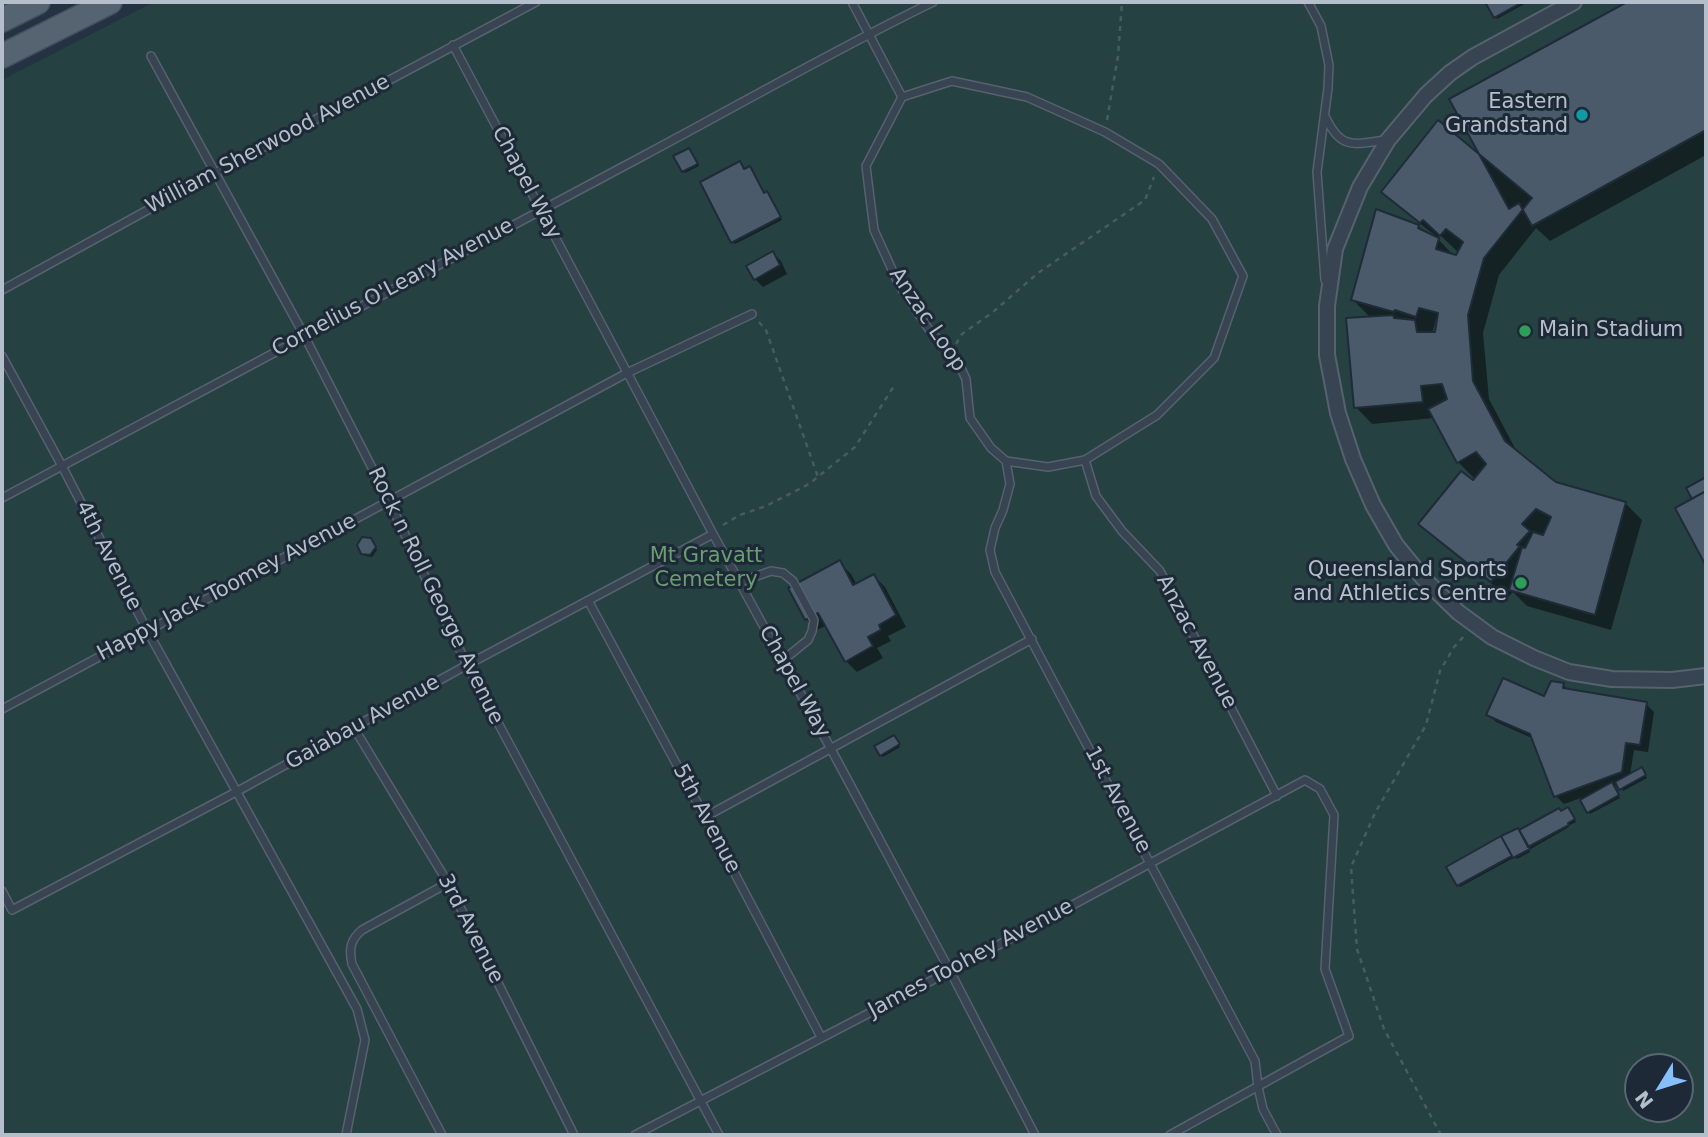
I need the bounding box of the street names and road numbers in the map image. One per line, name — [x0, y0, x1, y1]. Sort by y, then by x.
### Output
street label: William Sherwood Avenue — [142, 70, 394, 220]
street label: Chapel Way — [486, 122, 566, 244]
street label: Cornelius O'Leary Avenue — [268, 214, 518, 362]
street label: Anzac Loop — [883, 263, 971, 377]
street label: Rock n Roll George Avenue — [362, 463, 508, 729]
street label: 4th Avenue — [70, 497, 146, 615]
street label: Happy Jack Toomey Avenue — [93, 509, 361, 667]
street label: Anzac Avenue — [1150, 571, 1242, 713]
street label: Chapel Way — [753, 622, 835, 742]
street label: Gaiabau Avenue — [282, 670, 444, 776]
street label: 1st Avenue — [1078, 742, 1156, 858]
street label: 5th Avenue — [667, 760, 745, 878]
street label: 3rd Avenue — [432, 870, 508, 988]
street label: James Toohey Avenue — [864, 894, 1078, 1024]

